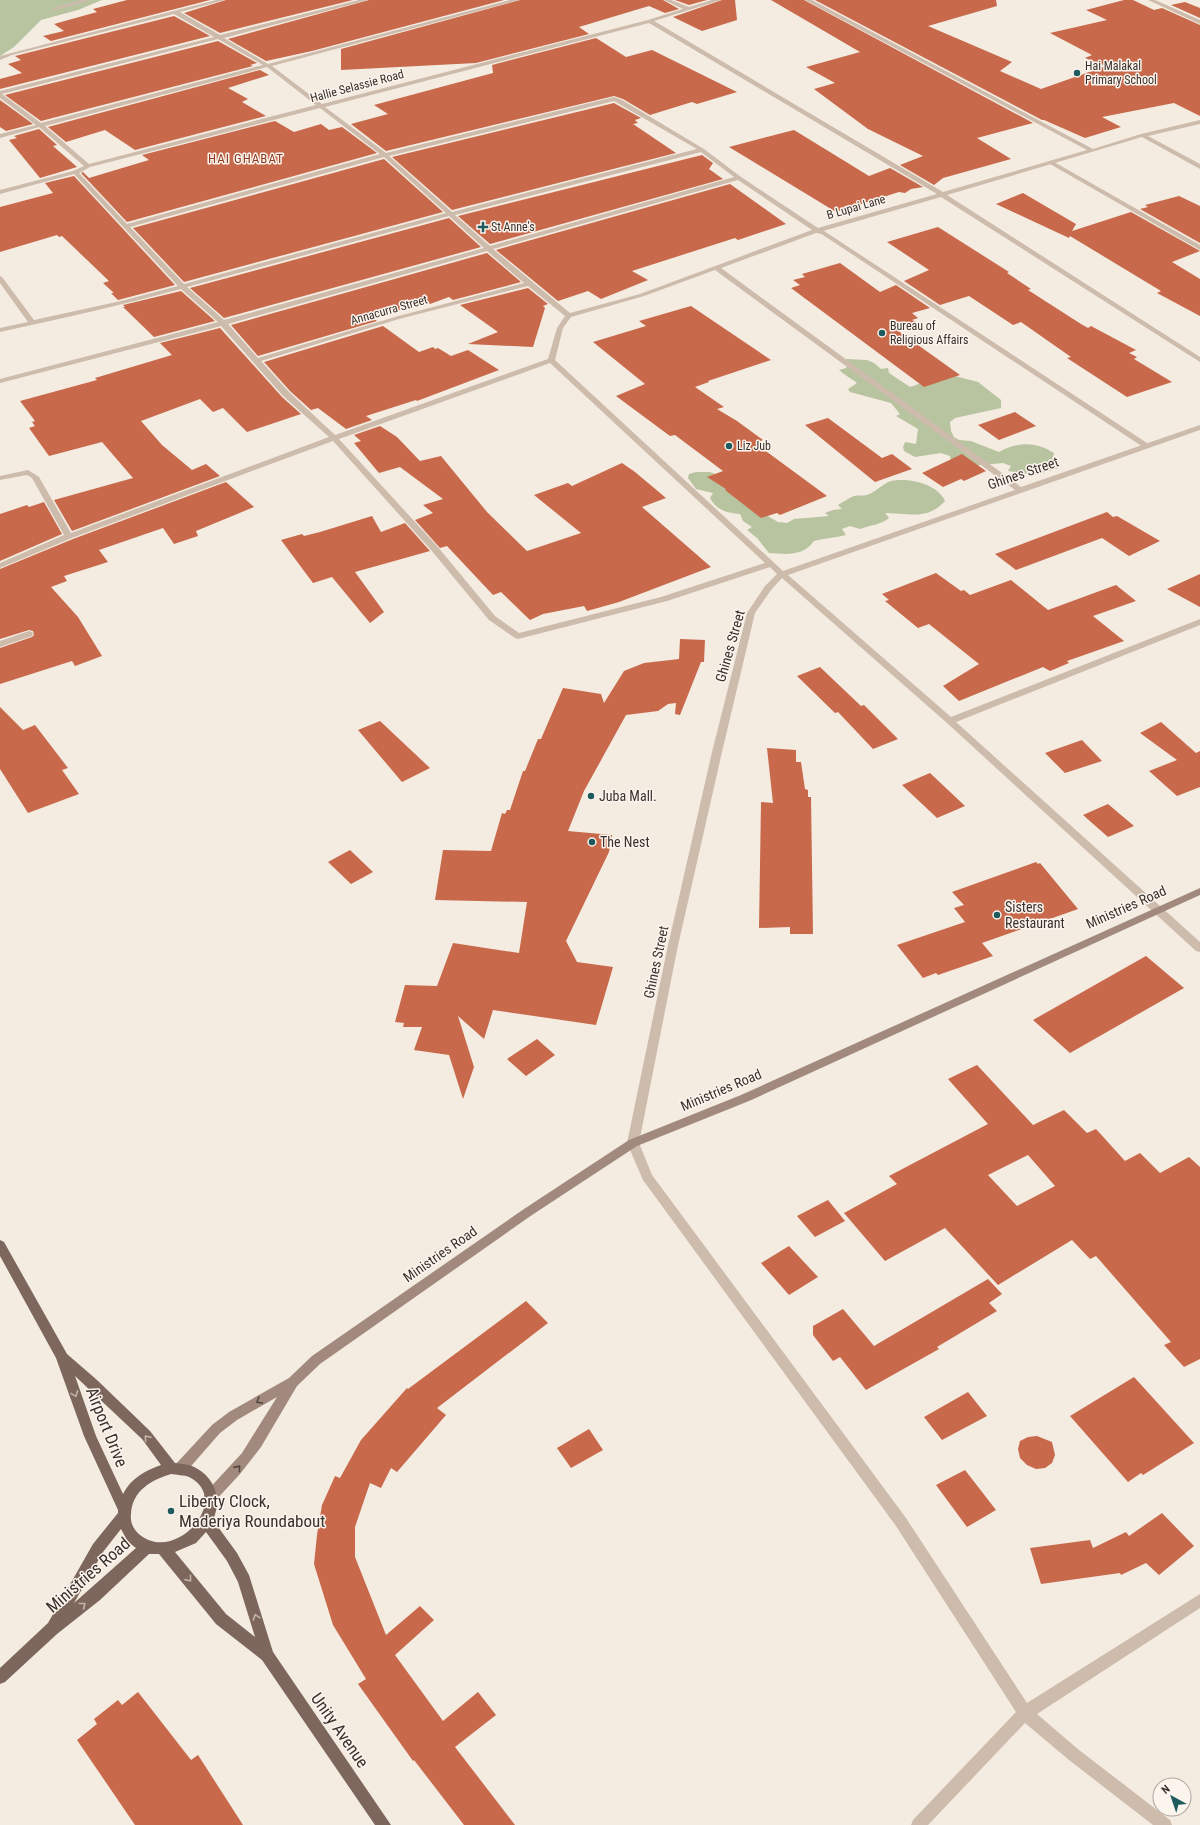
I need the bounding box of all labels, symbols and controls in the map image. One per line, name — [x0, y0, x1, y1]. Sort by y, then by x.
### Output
place label: Hai Malakal Primary School — [1085, 59, 1157, 87]
street label: Hallie Selassie Road — [309, 67, 405, 105]
marker: Hai Malakal Primary School — [1072, 68, 1082, 78]
district label: HAI GHABAT — [208, 151, 284, 166]
street label: B Lupai Lane — [825, 192, 887, 222]
place label: St Anne's — [491, 220, 535, 234]
marker: St Anne's — [478, 222, 488, 232]
street label: Annacurra Street — [349, 292, 429, 328]
place label: Bureau of Religious Affairs — [890, 319, 968, 347]
marker: Bureau of Religious Affairs — [877, 328, 887, 338]
place label: Liz Jub — [737, 439, 771, 453]
marker: Liz Jub — [724, 441, 734, 451]
street label: Ghines Street — [985, 453, 1061, 493]
street label: Ghines Street — [712, 608, 748, 684]
place label: Juba Mall. — [599, 788, 657, 804]
marker: Juba Mall. — [586, 791, 596, 801]
place label: The Nest — [600, 834, 650, 850]
marker: The Nest — [587, 837, 597, 847]
street label: Ministries Road — [1083, 882, 1169, 932]
place label: Sisters Restaurant — [1005, 899, 1065, 931]
marker: Sisters Restaurant — [992, 910, 1002, 920]
street label: Ghines Street — [640, 924, 672, 1000]
street label: Ministries Road — [678, 1066, 764, 1114]
street label: Ministries Road — [400, 1223, 480, 1285]
street label: Airport Drive — [82, 1384, 132, 1470]
one-way arrow — [70, 1390, 79, 1397]
one-way arrow — [256, 1397, 263, 1404]
one-way arrow — [145, 1435, 152, 1442]
one-way arrow — [233, 1466, 240, 1473]
place label: Liberty Clock, Maderiya Roundabout — [179, 1491, 325, 1531]
marker: Liberty Clock, Maderiya Roundabout — [166, 1506, 176, 1516]
street label: Ministries Road — [42, 1533, 134, 1617]
one-way arrow — [184, 1575, 191, 1582]
one-way arrow — [78, 1603, 85, 1610]
one-way arrow — [252, 1614, 261, 1621]
street label: Unity Avenue — [307, 1689, 373, 1771]
north arrow — [1152, 1777, 1192, 1817]
text: N — [1159, 1782, 1173, 1797]

